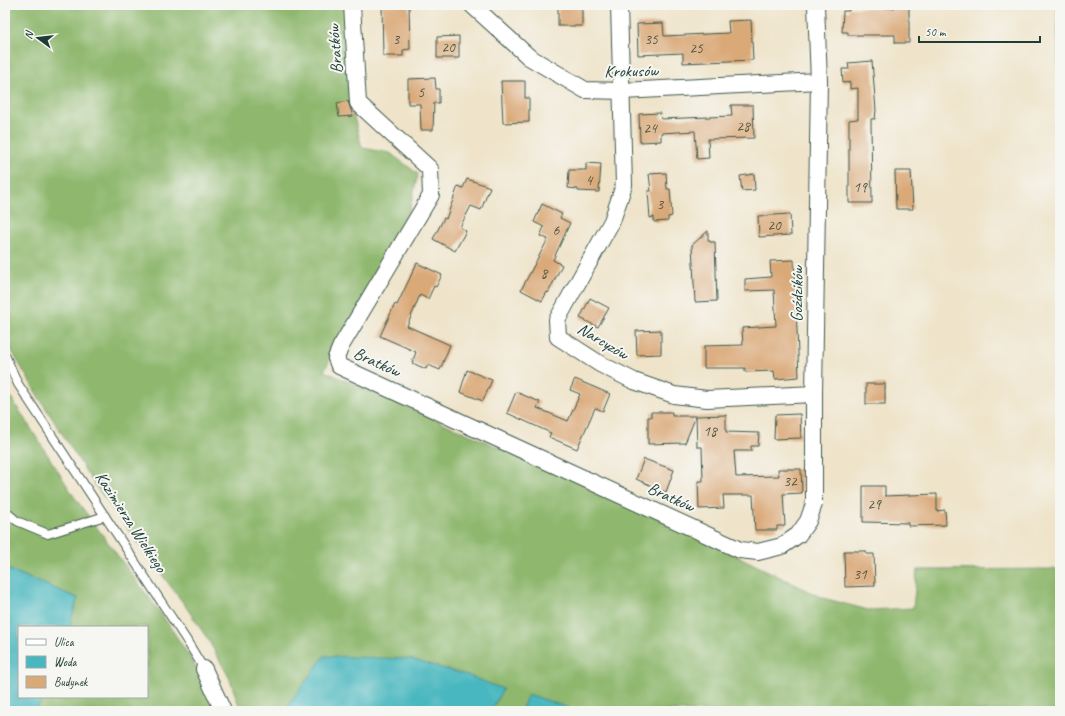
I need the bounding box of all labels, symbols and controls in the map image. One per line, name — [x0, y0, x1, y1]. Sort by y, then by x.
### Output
north arrow — [18, 18, 58, 58]
scale bar — [919, 18, 1040, 44]
street label: Bratków — [323, 23, 347, 74]
text: 50 m — [925, 24, 947, 40]
text: N — [21, 28, 37, 41]
house number: 3 — [393, 30, 401, 49]
house number: 35 — [644, 30, 659, 49]
house number: 20 — [441, 38, 456, 57]
house number: 25 — [689, 39, 704, 58]
street label: Krokusów — [604, 60, 659, 82]
house number: 5 — [418, 83, 426, 102]
house number: 28 — [736, 117, 751, 136]
house number: 24 — [643, 119, 658, 138]
house number: 4 — [586, 171, 594, 190]
house number: 19 — [853, 178, 868, 197]
house number: 3 — [657, 195, 665, 214]
house number: 20 — [767, 216, 782, 235]
house number: 6 — [553, 221, 561, 240]
house number: 8 — [541, 264, 549, 283]
street label: Goździków — [786, 265, 808, 322]
street label: Narcyzów — [574, 318, 633, 365]
street label: Bratków — [350, 342, 405, 382]
house number: 18 — [703, 422, 718, 441]
street label: Kazimierza Wielkiego — [91, 468, 172, 577]
house number: 32 — [783, 472, 798, 491]
street label: Bratków — [644, 477, 699, 517]
house number: 29 — [867, 495, 882, 514]
house number: 31 — [853, 565, 868, 584]
legend — [18, 626, 148, 698]
text: Ulica — [54, 634, 75, 650]
text: Woda — [54, 654, 78, 670]
text: Budynek — [54, 674, 89, 690]

